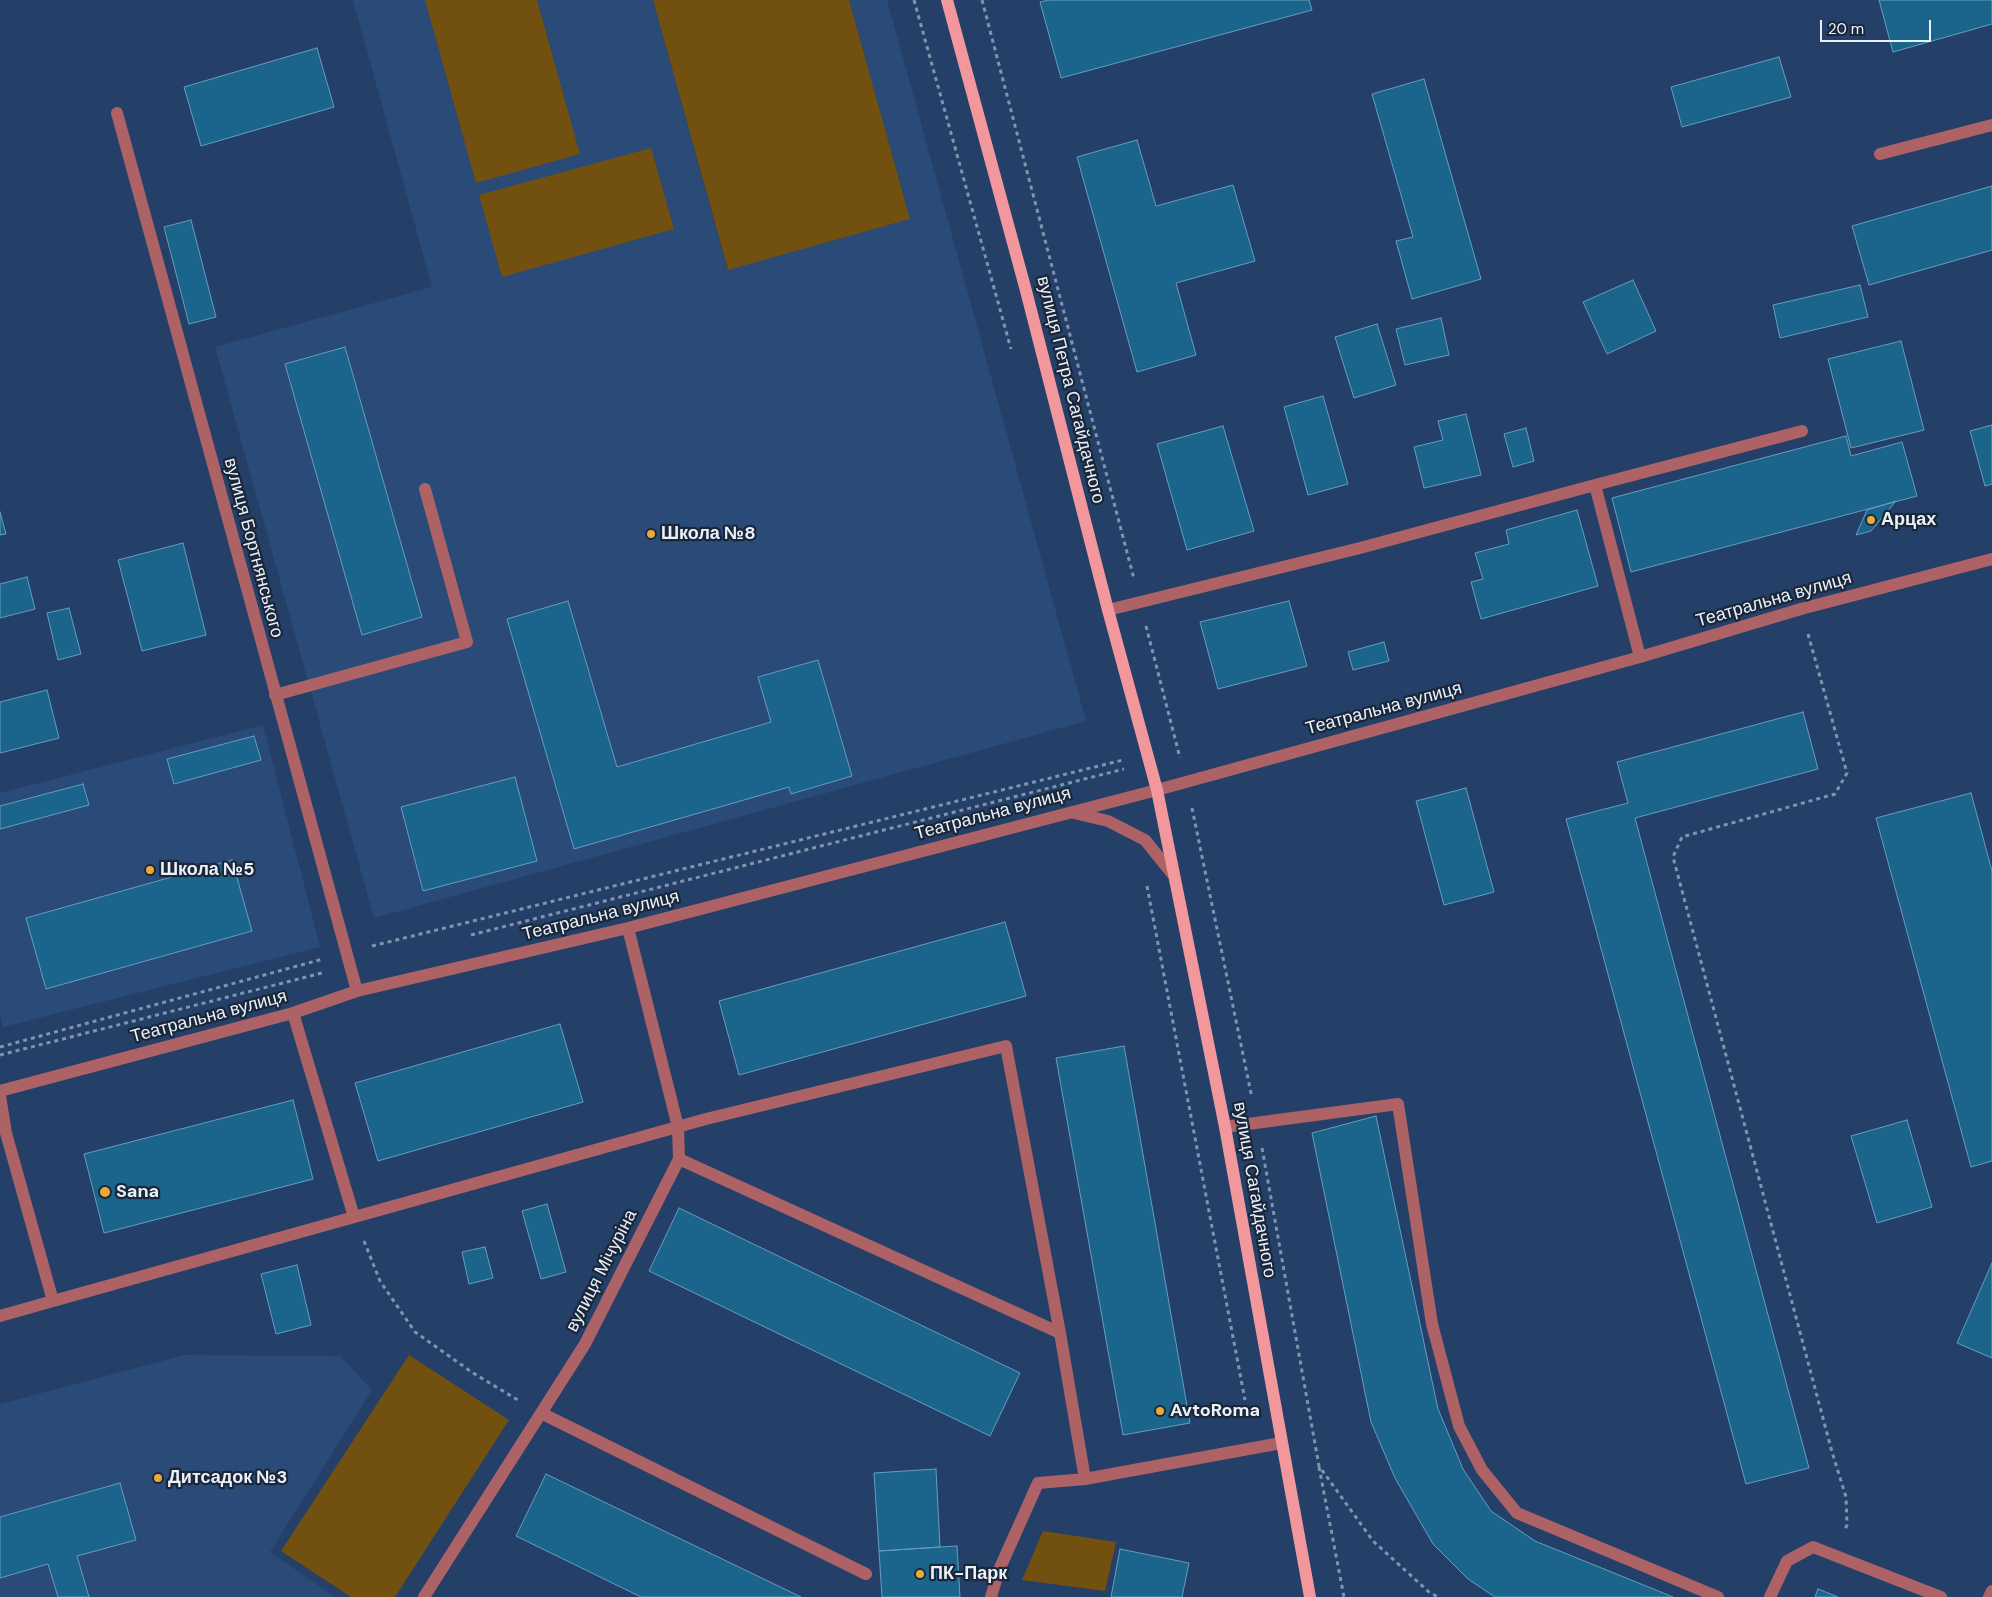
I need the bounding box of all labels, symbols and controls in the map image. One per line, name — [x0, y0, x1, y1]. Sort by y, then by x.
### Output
scale bar — [1822, 10, 1933, 42]
text: 20 m — [1828, 19, 1864, 39]
street label: вулиця Петра Сагайдачного — [1031, 274, 1109, 506]
street label: вулиця Бортнянського — [219, 456, 287, 640]
place label: Арцах — [1881, 509, 1936, 531]
marker: Арцах — [1865, 514, 1877, 526]
place label: Школа №8 — [661, 523, 756, 545]
marker: Школа №8 — [645, 528, 657, 540]
street label: Театральна вулиця — [1694, 567, 1854, 633]
street label: Театральна вулиця — [1304, 678, 1464, 740]
street label: Театральна вулиця — [913, 783, 1073, 845]
place label: Школа №5 — [160, 859, 254, 881]
marker: Школа №5 — [144, 864, 156, 876]
street label: Театральна вулиця — [520, 886, 682, 946]
street label: Театральна вулиця — [129, 986, 289, 1048]
street label: вулиця Сагайдачного — [1228, 1100, 1280, 1280]
place label: Sana — [116, 1181, 159, 1203]
marker: Sana — [98, 1185, 112, 1199]
street label: вулиця Мічуріна — [562, 1206, 642, 1336]
place label: AvtoRoma — [1170, 1400, 1260, 1422]
marker: AvtoRoma — [1154, 1405, 1166, 1417]
place label: Дитсадок №3 — [168, 1467, 287, 1489]
marker: Дитсадок №3 — [152, 1472, 164, 1484]
place label: ПК-Парк — [930, 1563, 1007, 1585]
marker: ПК-Парк — [914, 1568, 926, 1580]

